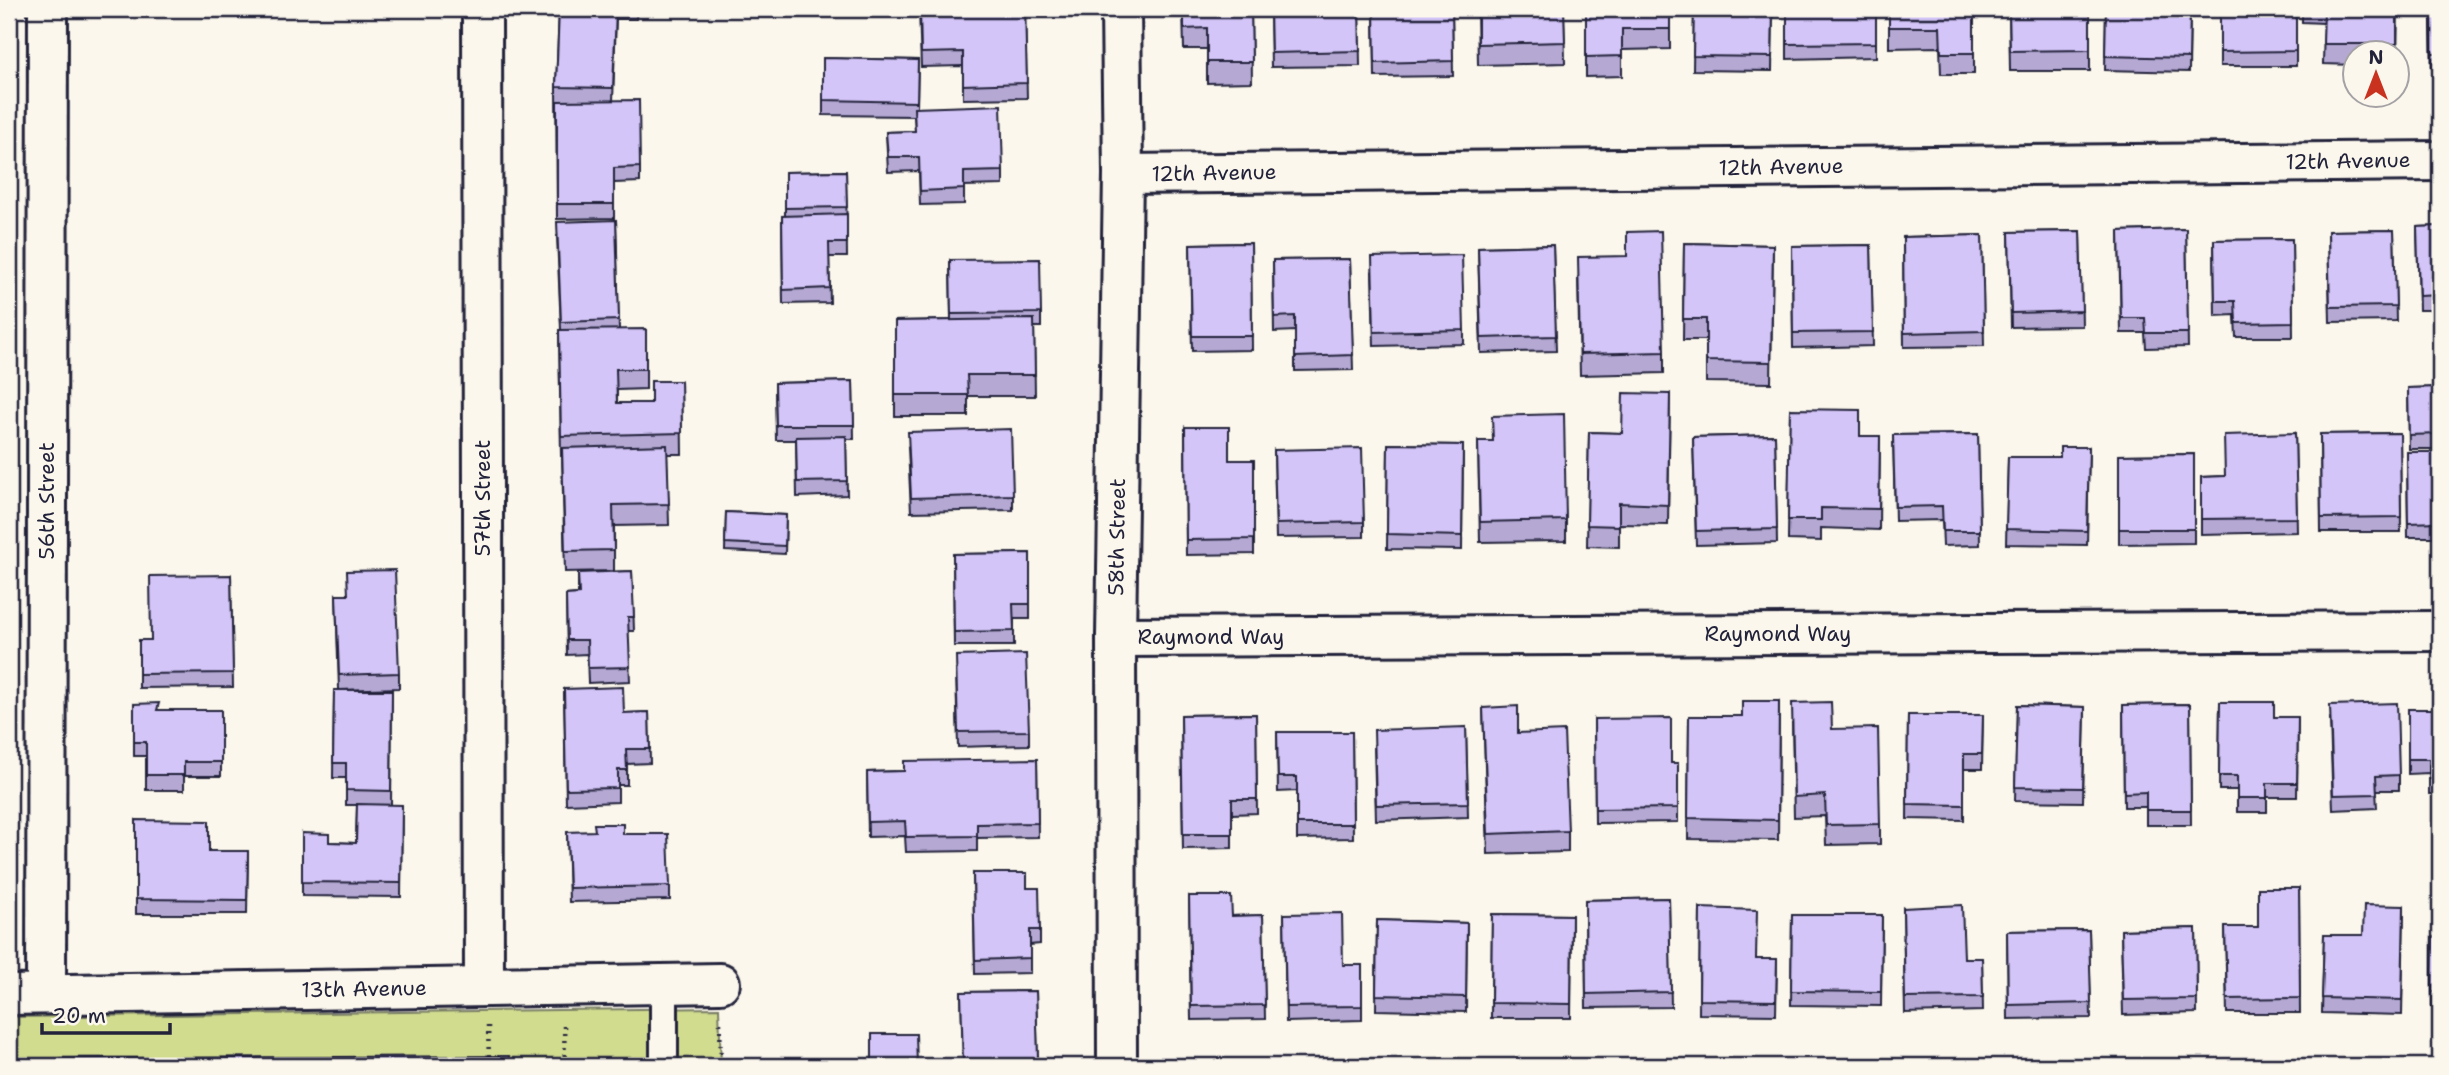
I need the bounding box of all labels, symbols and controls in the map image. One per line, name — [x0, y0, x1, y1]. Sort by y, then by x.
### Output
north arrow — [2340, 38, 2410, 108]
text: N — [2368, 45, 2384, 70]
street label: 12th Avenue — [2285, 146, 2411, 176]
street label: 12th Avenue — [1718, 152, 1844, 182]
street label: 12th Avenue — [1151, 158, 1277, 188]
street label: 57th Street — [469, 439, 497, 557]
street label: 56th Street — [33, 442, 61, 560]
street label: 58th Street — [1102, 478, 1132, 596]
street label: Raymond Way — [1705, 620, 1851, 648]
street label: Raymond Way — [1138, 623, 1284, 651]
street label: 13th Avenue — [301, 974, 427, 1004]
scale bar — [42, 991, 170, 1035]
text: 20 m — [52, 1002, 106, 1030]

